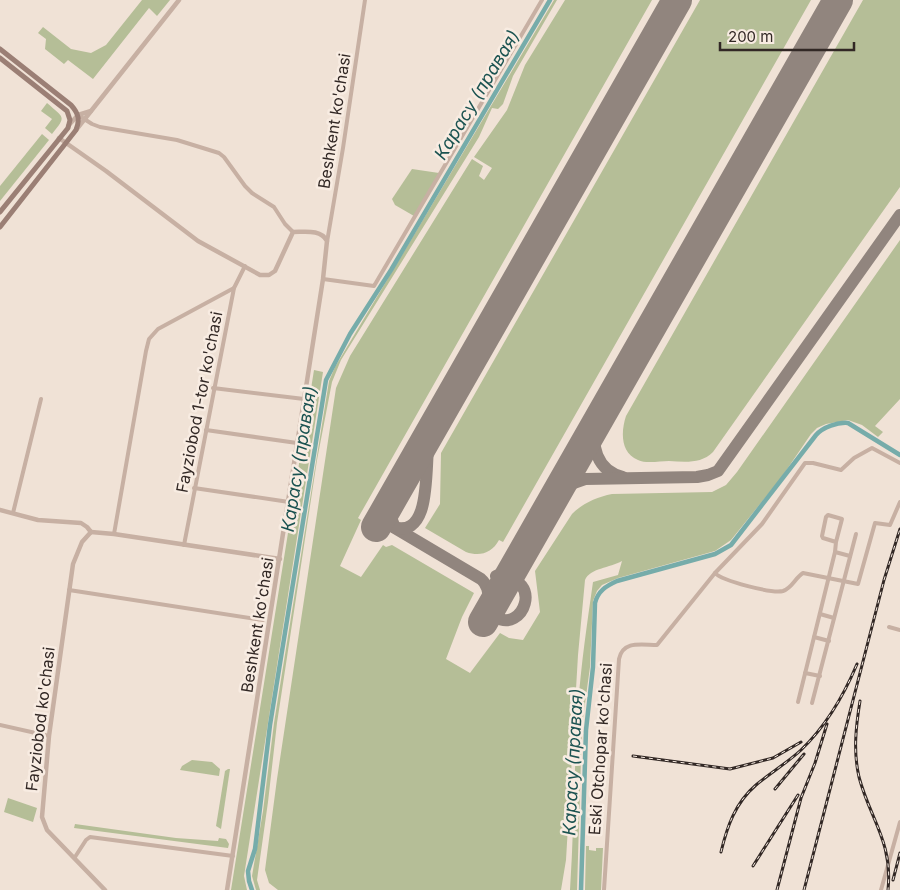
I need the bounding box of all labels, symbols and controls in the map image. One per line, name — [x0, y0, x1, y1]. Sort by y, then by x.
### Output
scale bar — [720, 20, 854, 52]
water label: Карасу (правая) — [430, 26, 524, 163]
text: 200 m — [728, 27, 773, 46]
street label: Beshkent ko'chasi — [313, 52, 355, 190]
street label: Fayziobod 1-tor ko'chasi — [172, 310, 226, 494]
water label: Карасу (правая) — [277, 384, 320, 533]
street label: Beshkent ko'chasi — [236, 556, 278, 694]
street label: Fayziobod ko'chasi — [21, 646, 59, 792]
street label: Eski Otchopar ko'chasi — [584, 662, 616, 836]
water label: Карасу (правая) — [558, 688, 587, 836]

